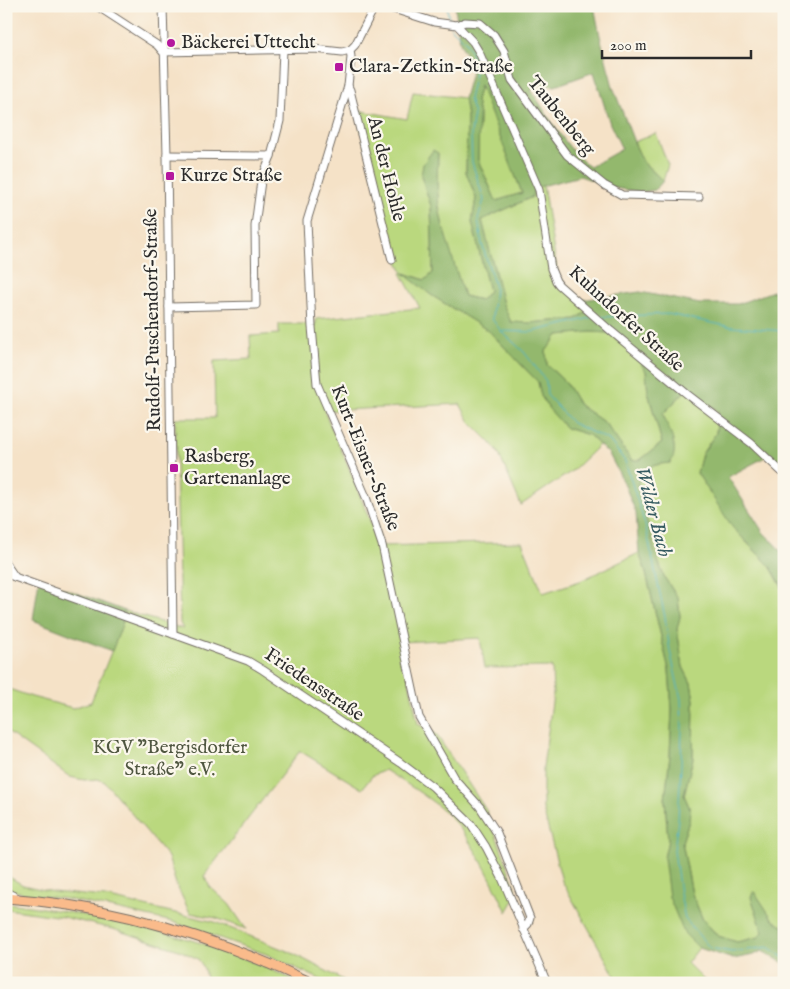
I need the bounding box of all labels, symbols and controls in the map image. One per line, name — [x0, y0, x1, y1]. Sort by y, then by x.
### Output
scale bar — [602, 28, 751, 60]
place label: Bäckerei Uttecht — [181, 31, 316, 55]
text: 200 m — [610, 36, 647, 55]
marker: Bäckerei Uttecht — [165, 37, 177, 49]
place label: Clara-Zetkin-Straße — [349, 55, 513, 79]
marker: Clara-Zetkin-Straße — [333, 61, 345, 73]
street label: Taubenberg — [522, 71, 601, 161]
street label: An der Hohle — [361, 113, 411, 224]
place label: Kurze Straße — [180, 164, 282, 188]
marker: Kurze Straße — [164, 170, 176, 182]
street label: Rudolf-Puschendorf-Straße — [139, 208, 167, 432]
street label: Kuhndorfer Straße — [563, 261, 689, 378]
street label: Kurt-Eisner-Straße — [325, 381, 405, 535]
place label: Rasberg, Gartenanlage — [184, 445, 291, 491]
marker: Rasberg, Gartenanlage — [168, 462, 180, 474]
water label: Wilder Bach — [629, 464, 677, 560]
street label: Friedensstraße — [260, 643, 369, 727]
park label: KGV "Bergisdorfer Straße" e.V. — [93, 736, 247, 782]

